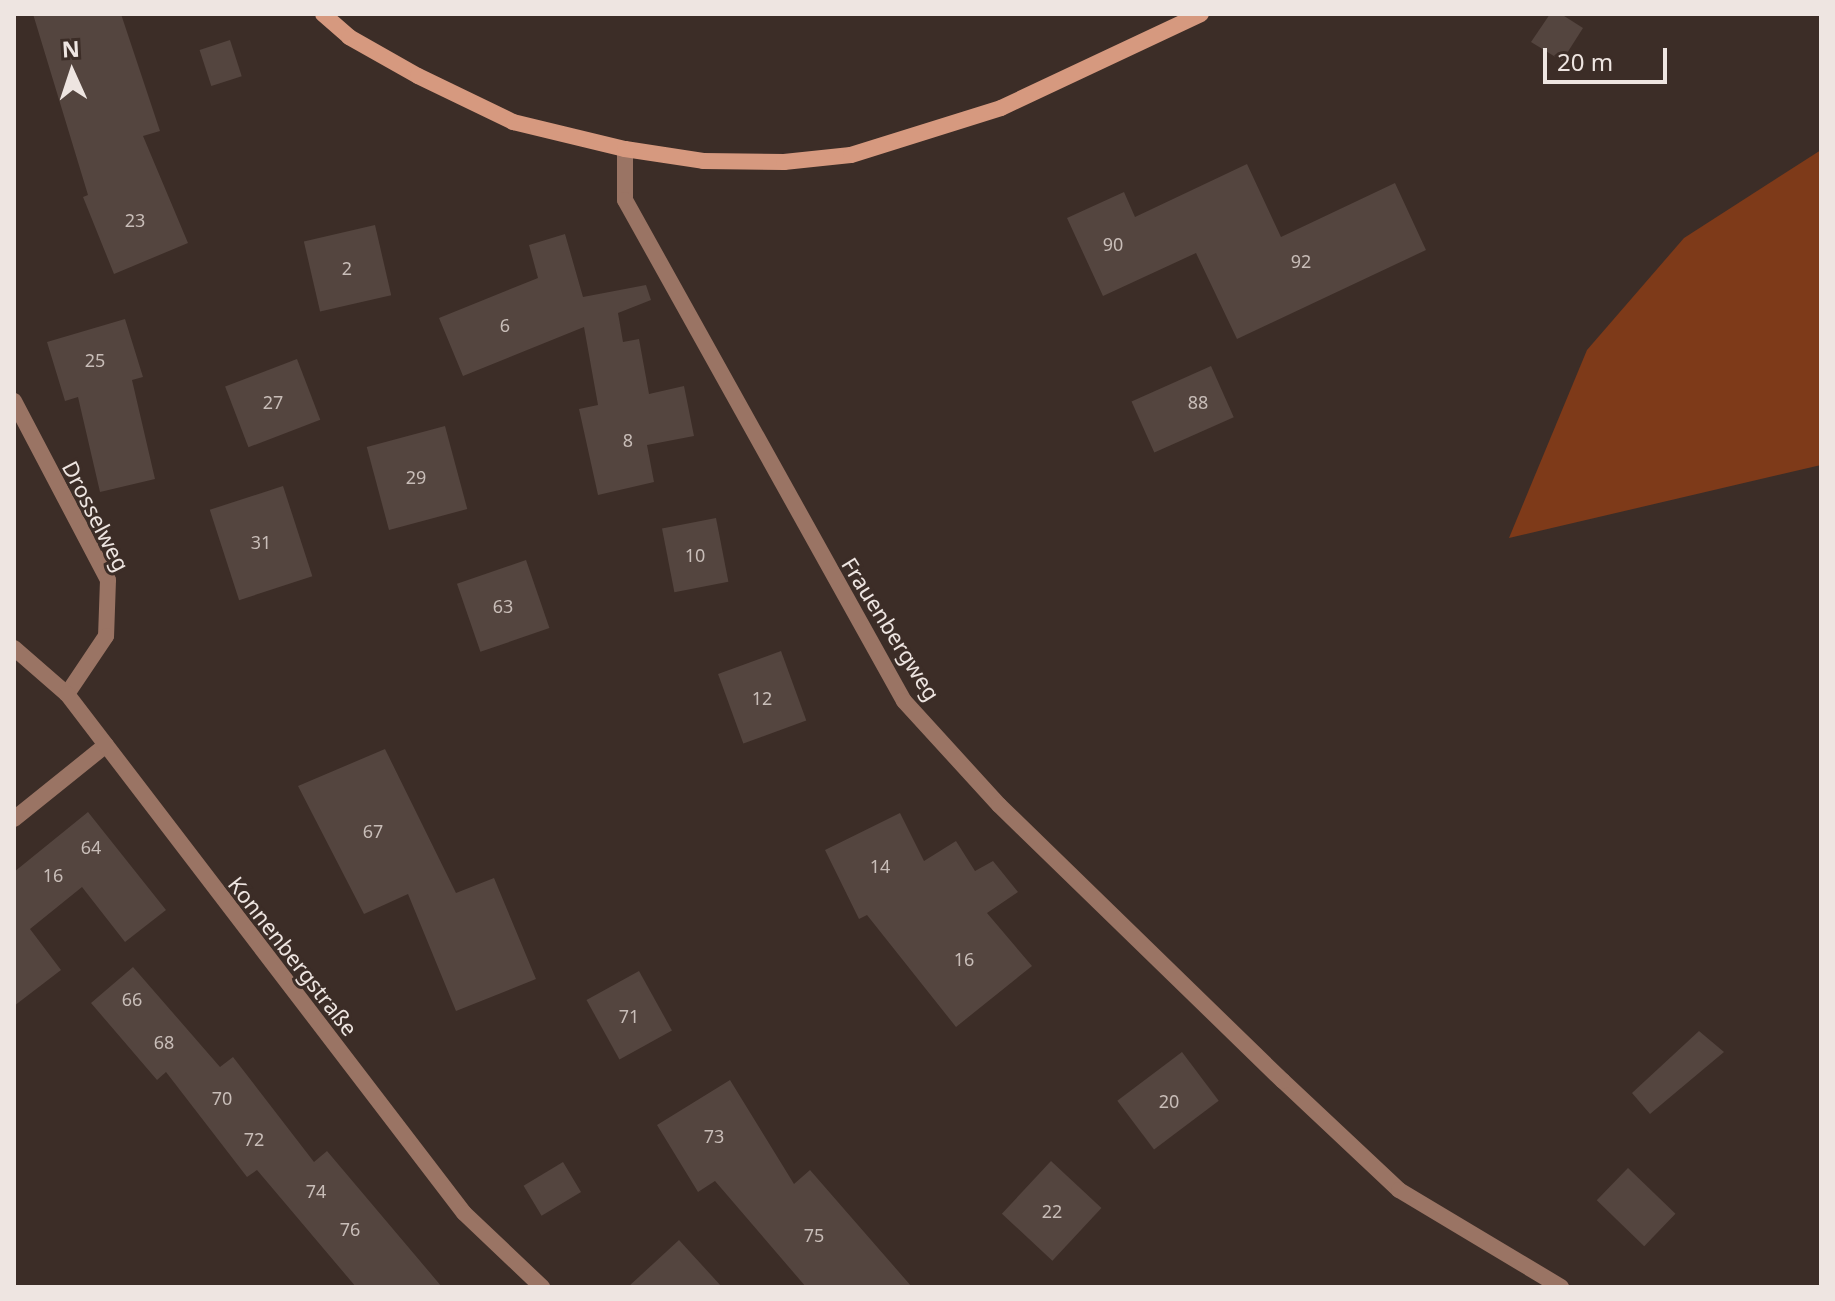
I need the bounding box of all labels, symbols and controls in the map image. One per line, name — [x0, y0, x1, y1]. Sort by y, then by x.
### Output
north arrow — [32, 32, 112, 112]
scale bar — [1547, 32, 1671, 82]
text: N — [61, 33, 80, 63]
text: 20 m — [1557, 45, 1613, 78]
house number: 23 — [125, 209, 145, 231]
house number: 90 — [1103, 233, 1123, 255]
house number: 92 — [1291, 250, 1311, 272]
house number: 2 — [342, 257, 352, 279]
house number: 6 — [500, 314, 510, 336]
house number: 25 — [85, 349, 105, 371]
house number: 27 — [263, 391, 283, 413]
house number: 88 — [1188, 391, 1208, 413]
house number: 8 — [623, 429, 633, 451]
street label: Drosselweg — [57, 456, 135, 576]
house number: 29 — [406, 466, 426, 488]
house number: 31 — [251, 531, 271, 553]
house number: 10 — [685, 544, 705, 566]
street label: Frauenbergweg — [836, 553, 946, 705]
house number: 63 — [493, 595, 513, 617]
house number: 12 — [752, 687, 772, 709]
house number: 67 — [363, 820, 383, 842]
house number: 64 — [81, 836, 101, 858]
house number: 14 — [870, 855, 890, 877]
house number: 16 — [43, 864, 63, 886]
street label: Konnenbergstraße — [223, 871, 363, 1041]
house number: 16 — [954, 948, 974, 970]
house number: 66 — [122, 988, 142, 1010]
house number: 71 — [619, 1005, 639, 1027]
house number: 68 — [154, 1031, 174, 1053]
house number: 70 — [212, 1087, 232, 1109]
house number: 20 — [1159, 1090, 1179, 1112]
house number: 73 — [704, 1125, 724, 1147]
house number: 72 — [244, 1128, 264, 1150]
house number: 74 — [306, 1180, 326, 1202]
house number: 22 — [1042, 1200, 1062, 1222]
house number: 76 — [340, 1218, 360, 1240]
house number: 75 — [804, 1224, 824, 1246]

